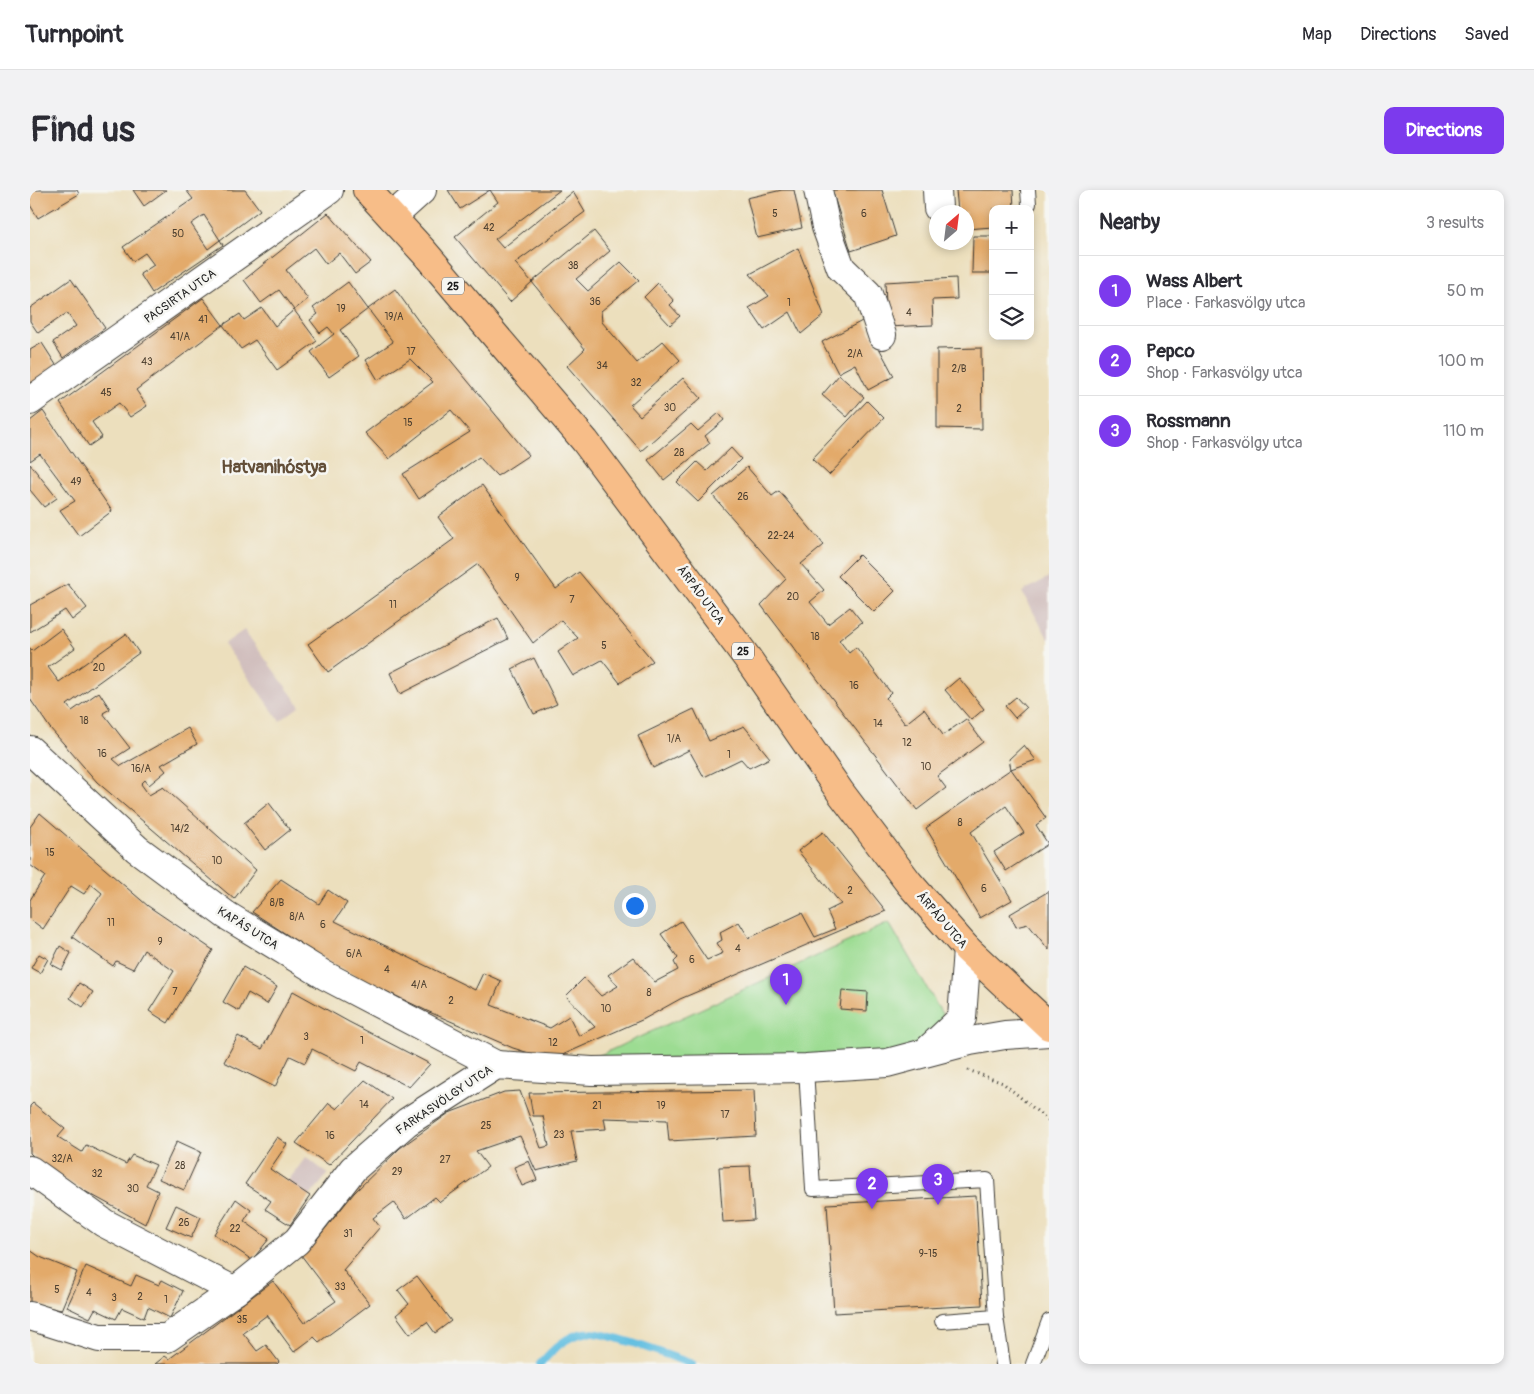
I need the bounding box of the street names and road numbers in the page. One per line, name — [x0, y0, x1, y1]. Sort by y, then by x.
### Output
street label: PACSIRTA UTCA — [141, 266, 219, 327]
road number: 25 — [442, 278, 464, 294]
street label: ÁRPÁD UTCA — [674, 562, 728, 628]
road number: 25 — [732, 642, 754, 660]
street label: ÁRPÁD UTCA — [913, 888, 971, 952]
street label: KAPÁS UTCA — [214, 903, 282, 953]
street label: FARKASVÖLGY UTCA — [393, 1062, 496, 1138]

